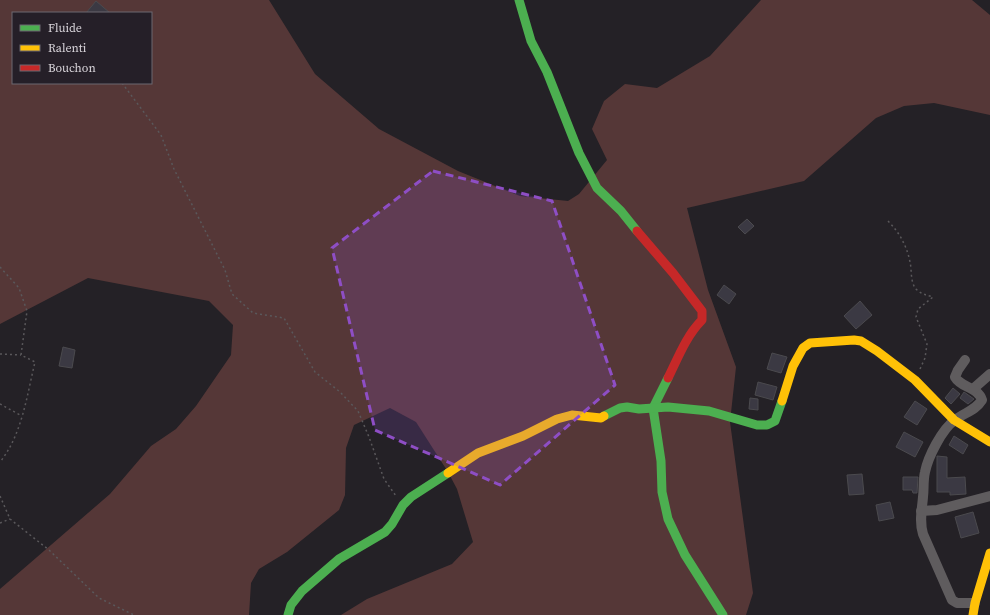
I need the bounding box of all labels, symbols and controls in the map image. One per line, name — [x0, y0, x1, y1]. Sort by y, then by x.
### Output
legend — [12, 12, 152, 84]
text: Fluide — [48, 20, 82, 36]
text: Ralenti — [48, 40, 87, 56]
text: Bouchon — [48, 60, 96, 76]

